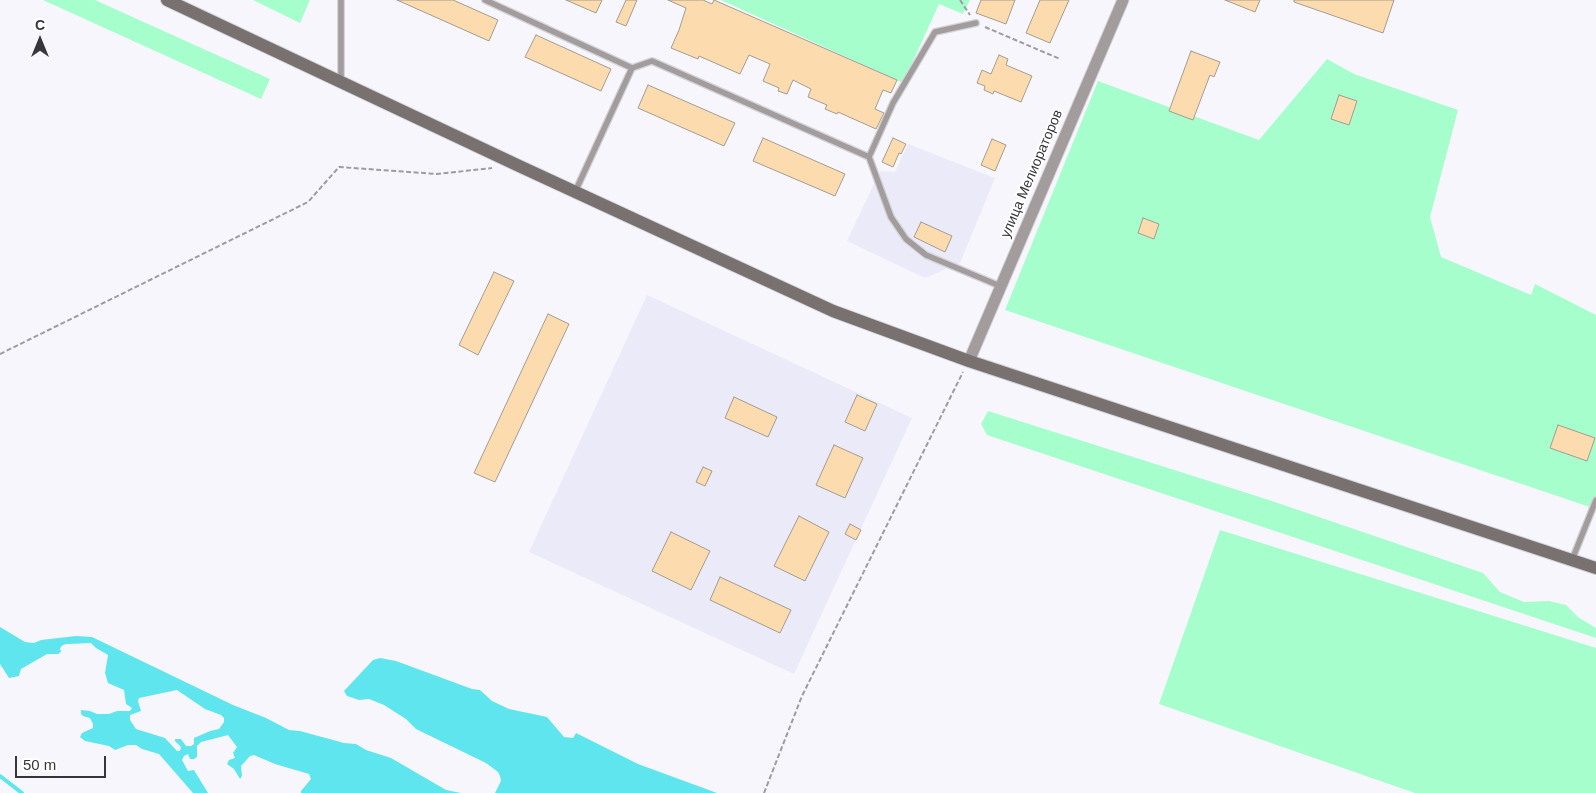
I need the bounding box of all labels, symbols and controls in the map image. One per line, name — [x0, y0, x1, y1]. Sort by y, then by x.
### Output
north arrow — [15, 15, 65, 65]
text: С — [35, 17, 45, 33]
street label: улица Мелиораторов — [997, 107, 1067, 241]
scale bar — [18, 746, 109, 778]
text: 50 m — [23, 756, 56, 773]

